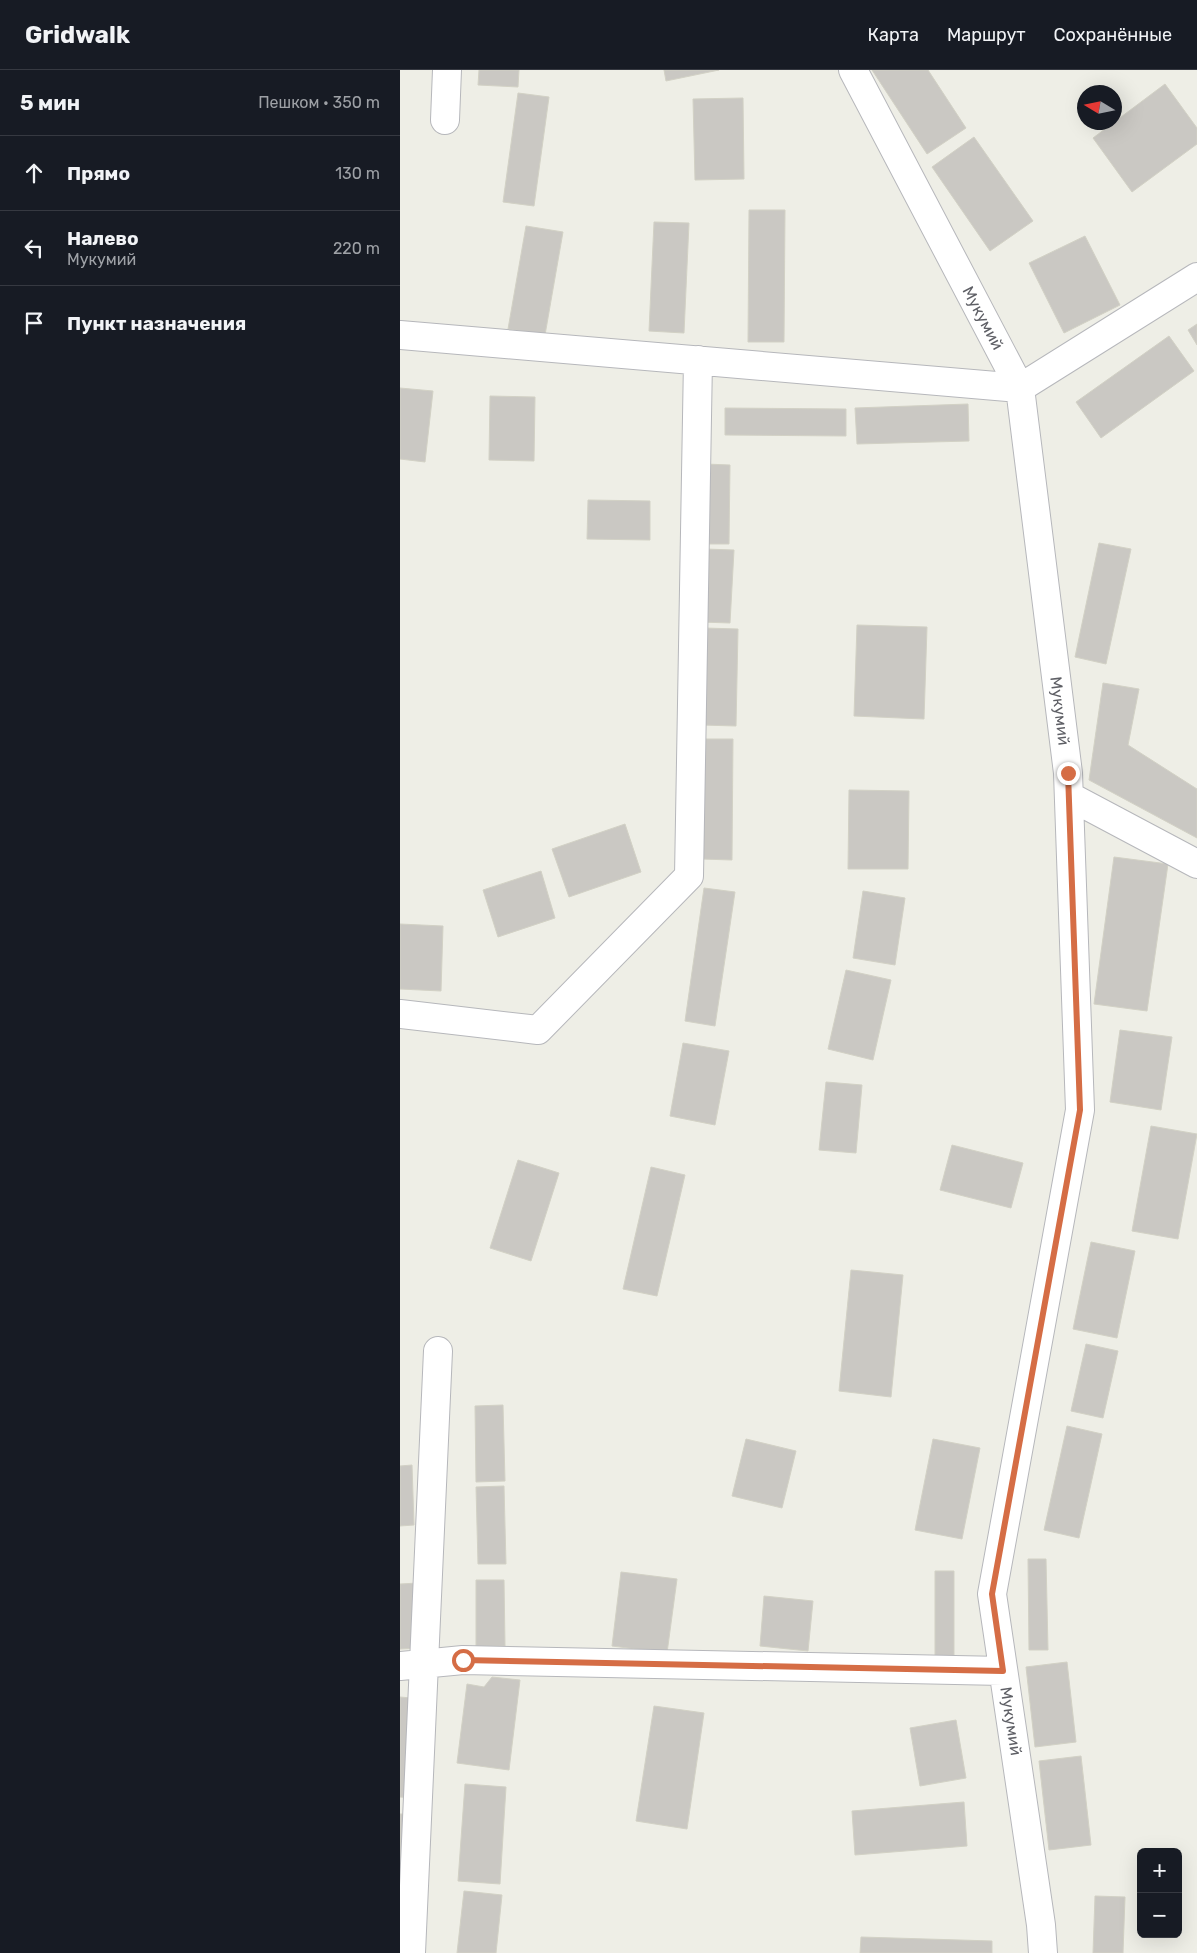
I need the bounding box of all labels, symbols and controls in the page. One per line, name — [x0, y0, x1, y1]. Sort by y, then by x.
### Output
text: Gridwalk — [25, 21, 130, 49]
text: Карта — [868, 24, 919, 46]
text: Маршрут — [947, 24, 1026, 46]
text: Сохранённые — [1054, 24, 1172, 46]
north arrow — [1077, 85, 1122, 130]
text: 5 мин — [20, 90, 80, 115]
text: Пешком · 350 m — [258, 93, 380, 112]
icon: ahead — [20, 159, 48, 187]
text: Прямо — [67, 162, 130, 185]
text: 130 m — [335, 164, 380, 183]
text: Налево — [67, 227, 139, 250]
icon: left — [20, 234, 48, 262]
text: 220 m — [333, 239, 380, 258]
text: Мукумий — [67, 250, 136, 269]
street label: Мукумий — [958, 283, 1008, 353]
icon: arrive — [20, 309, 48, 337]
text: Пункт назначения — [67, 312, 246, 335]
street label: Мукумий — [1046, 675, 1074, 747]
route end — [1057, 762, 1080, 785]
route start — [452, 1649, 475, 1672]
street label: Мукумий — [996, 1685, 1026, 1757]
map controls — [1137, 1848, 1182, 1938]
button: + — [1137, 1848, 1182, 1893]
button: − — [1137, 1893, 1182, 1938]

